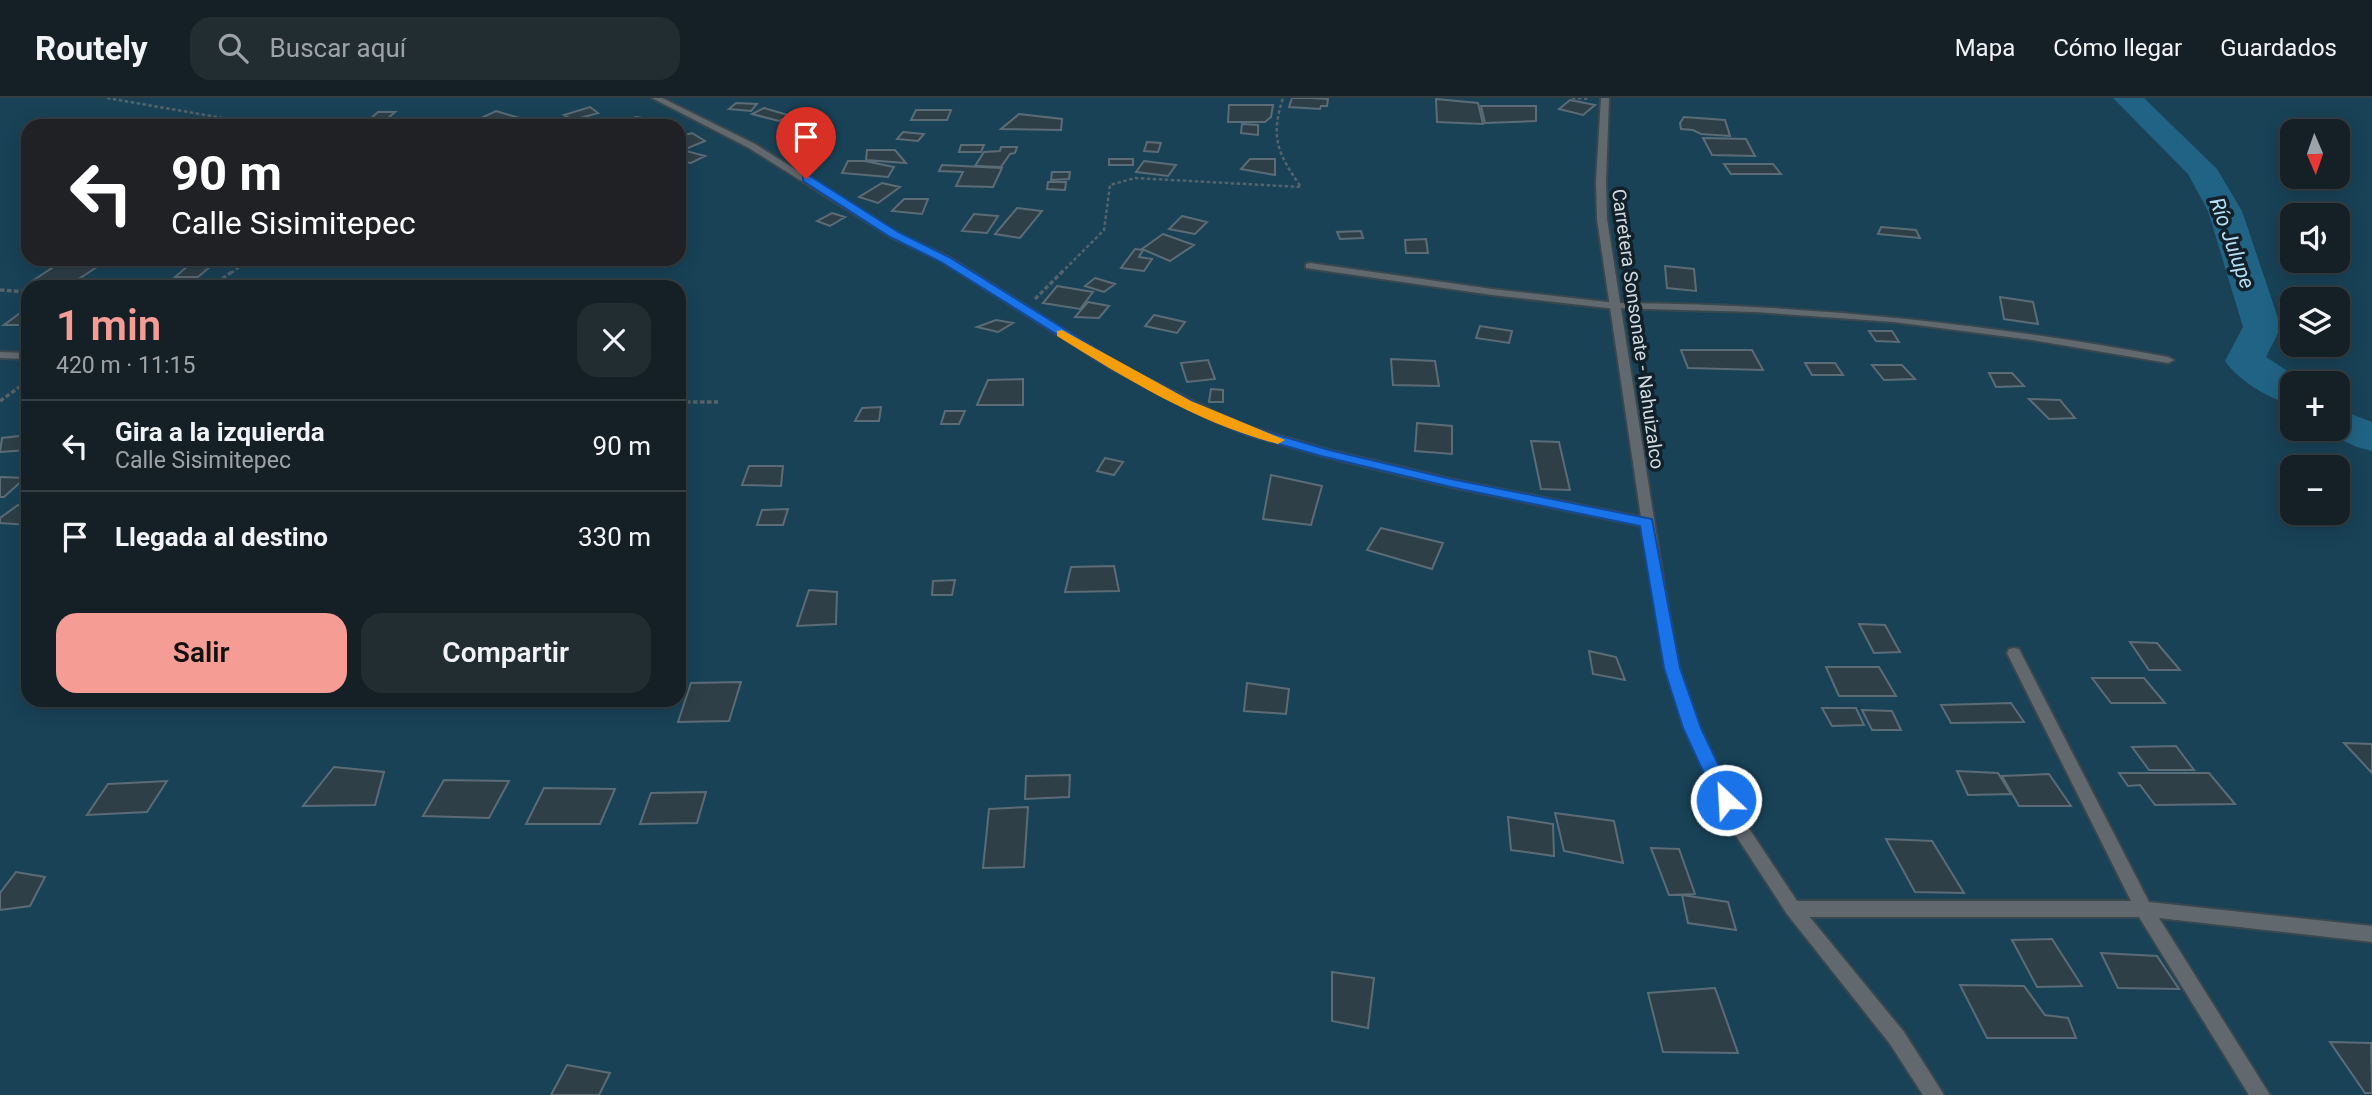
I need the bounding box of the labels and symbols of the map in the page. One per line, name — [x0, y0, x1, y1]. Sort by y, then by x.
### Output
pin — [776, 107, 836, 179]
north arrow — [2280, 119, 2350, 189]
street label: Carretera Sonsonate - Nahuizalco — [1607, 188, 1669, 470]
water label: Río Julupe — [2204, 194, 2260, 292]
position arrow — [1689, 763, 1763, 837]

